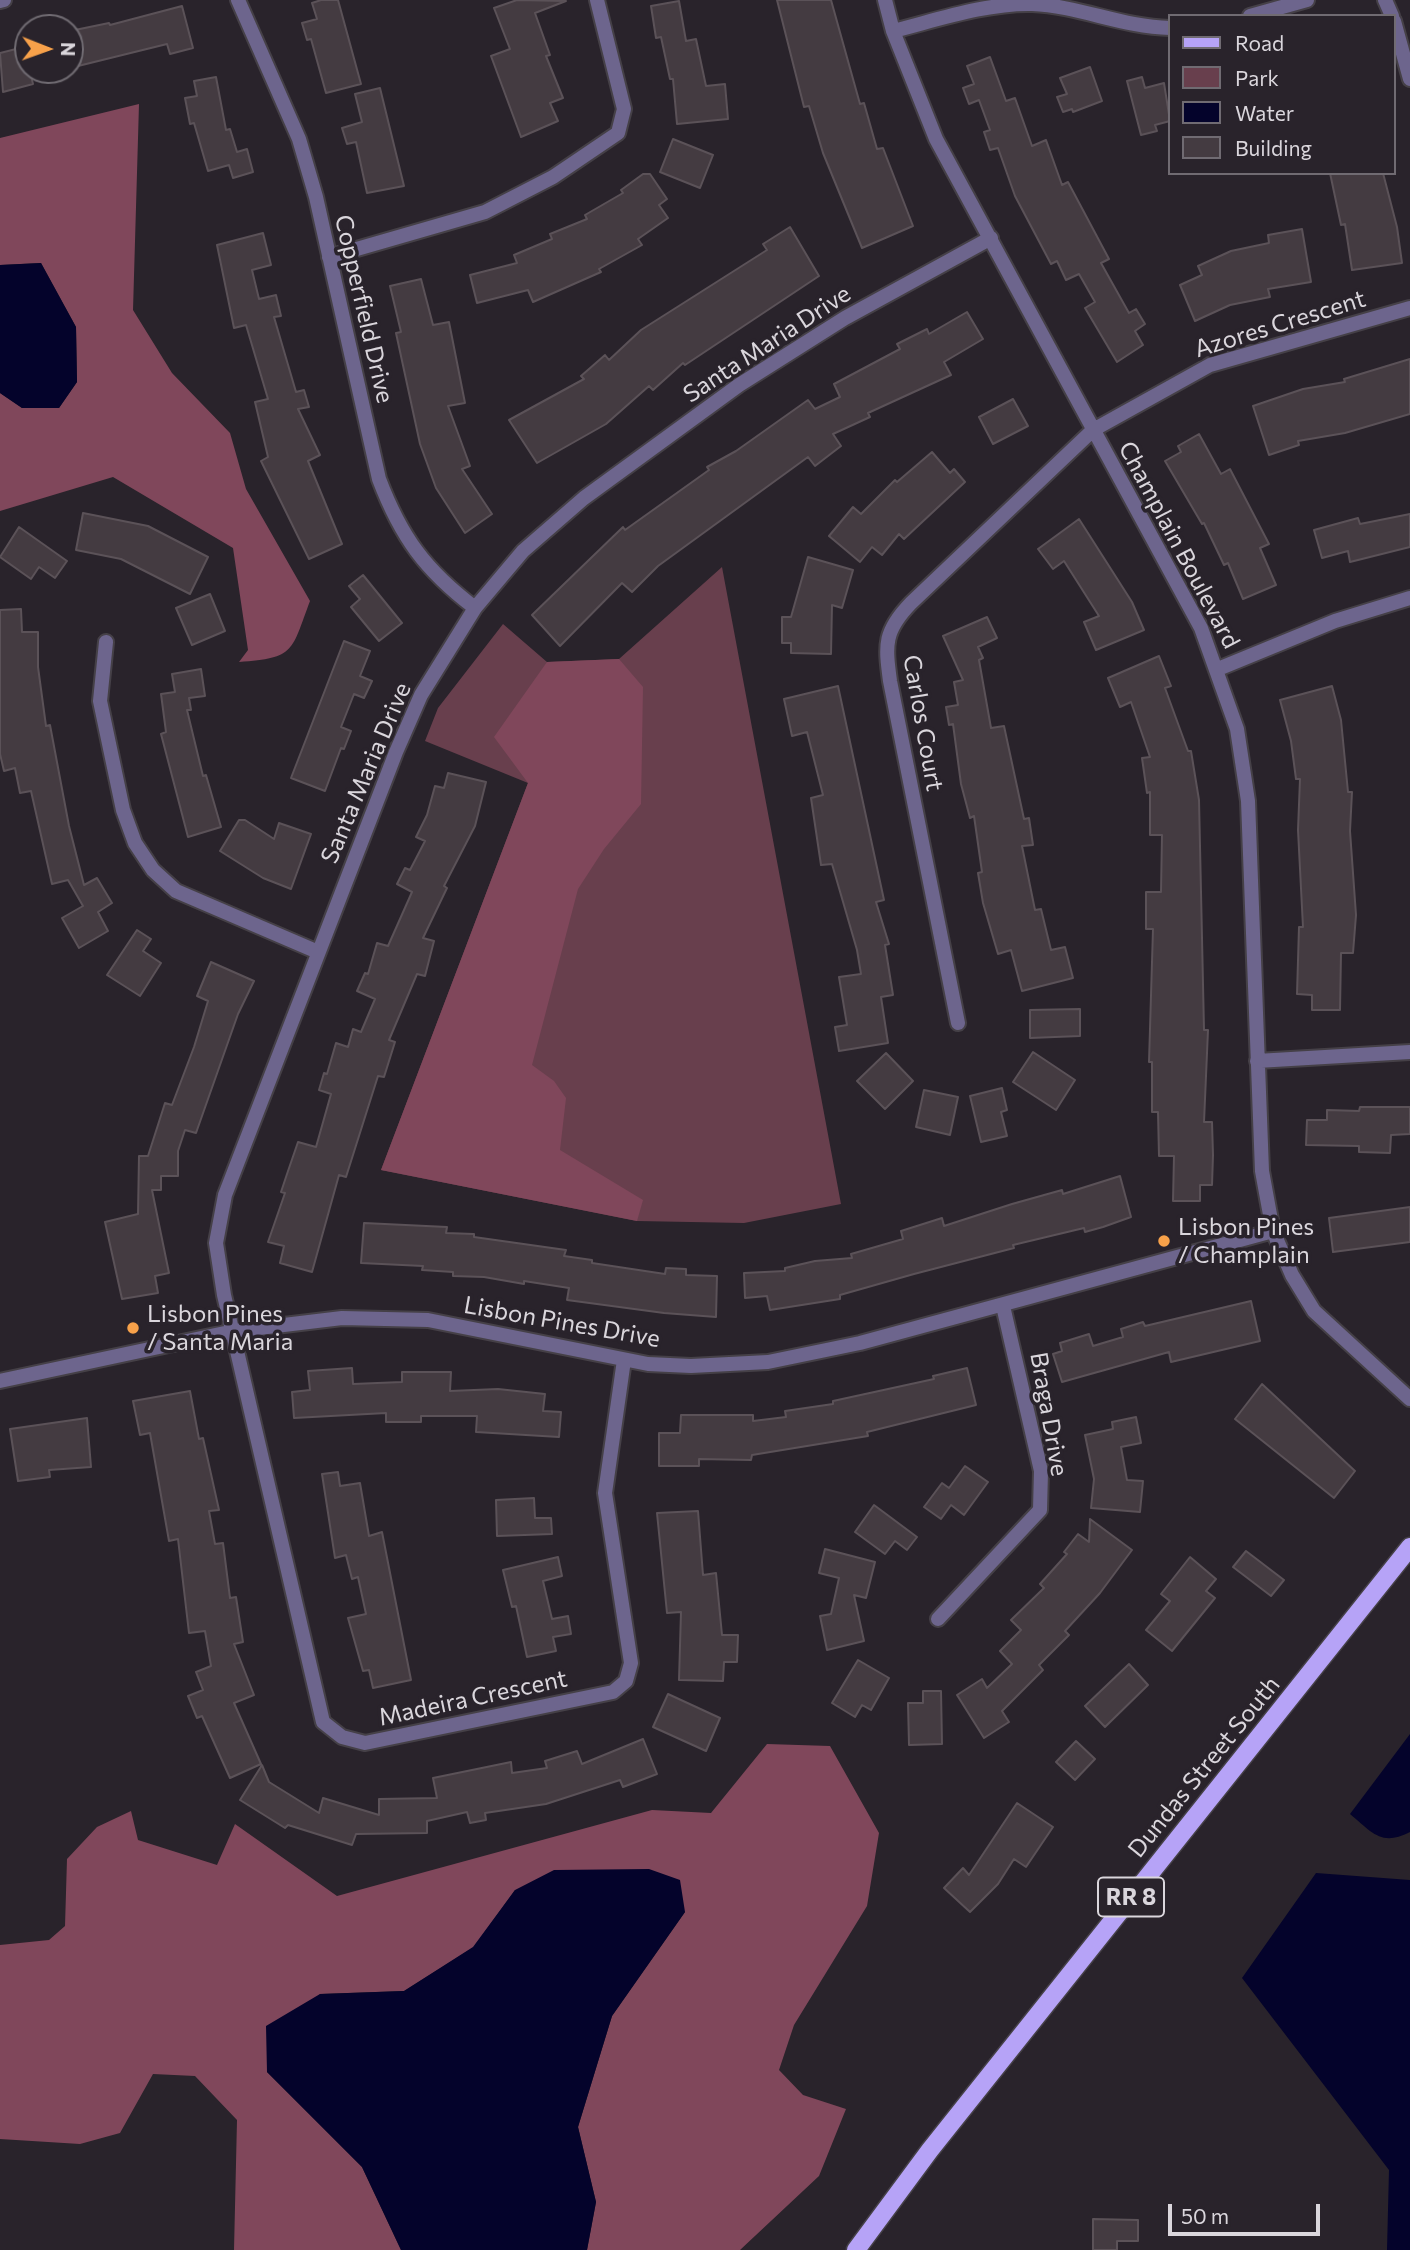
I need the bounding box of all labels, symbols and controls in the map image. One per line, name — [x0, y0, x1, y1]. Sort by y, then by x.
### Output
north arrow — [14, 14, 84, 84]
legend — [1168, 14, 1396, 175]
text: Road — [1235, 30, 1284, 55]
text: N — [57, 42, 80, 57]
text: Park — [1235, 65, 1279, 90]
text: Water — [1235, 100, 1294, 125]
text: Building — [1235, 135, 1312, 160]
street label: Copperfield Drive — [328, 212, 400, 406]
street label: Santa Maria Drive — [678, 279, 856, 409]
street label: Azores Crescent — [1191, 284, 1369, 364]
street label: Champlain Boulevard — [1112, 437, 1246, 653]
street label: Carlos Court — [897, 653, 949, 793]
street label: Santa Maria Drive — [315, 678, 417, 868]
place label: Lisbon Pines / Champlain — [1178, 1213, 1314, 1269]
marker: Lisbon Pines / Champlain — [1156, 1233, 1172, 1249]
street label: Lisbon Pines Drive — [462, 1291, 662, 1353]
place label: Lisbon Pines / Santa Maria — [147, 1300, 293, 1356]
marker: Lisbon Pines / Santa Maria — [125, 1320, 141, 1336]
street label: Braga Drive — [1024, 1350, 1074, 1478]
street label: Madeira Crescent — [376, 1664, 570, 1732]
street label: Dundas Street South — [1122, 1671, 1286, 1863]
road number: RR 8 — [1098, 1878, 1164, 1916]
scale bar — [1172, 2190, 1324, 2234]
text: 50 m — [1181, 2203, 1229, 2228]

